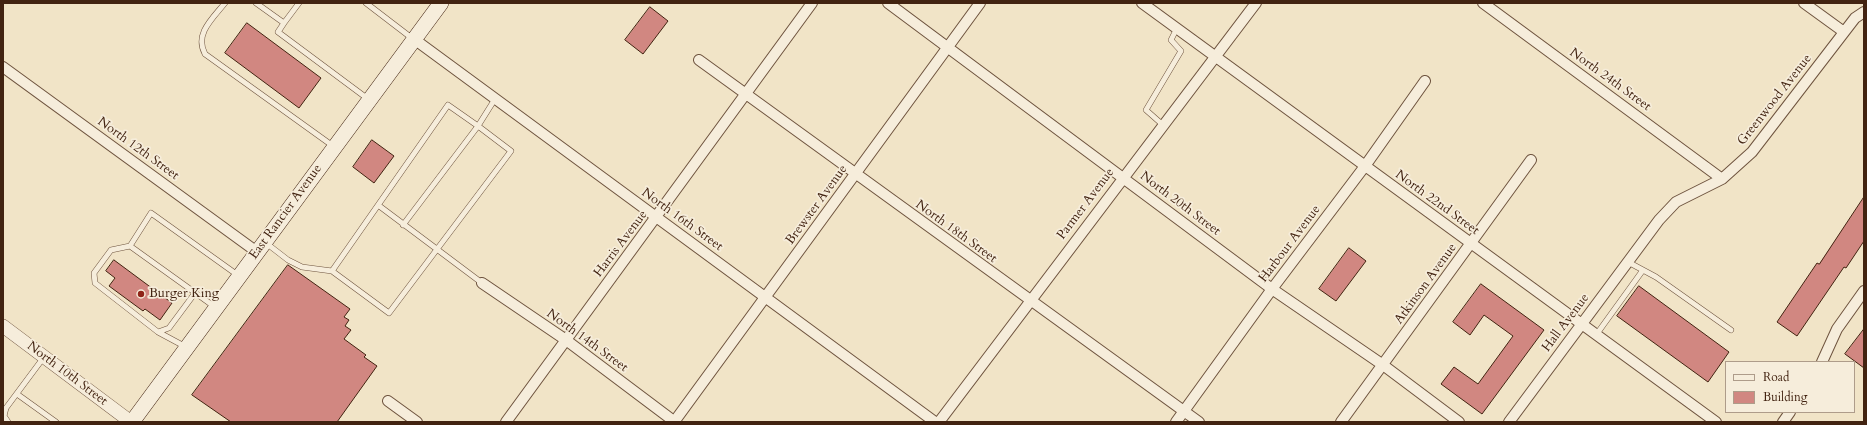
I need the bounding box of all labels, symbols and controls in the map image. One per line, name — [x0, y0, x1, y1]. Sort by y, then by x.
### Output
street label: North 24th Street — [1566, 45, 1654, 115]
street label: Greenwood Avenue — [1735, 51, 1815, 149]
street label: North 12th Street — [94, 114, 182, 184]
street label: East Rancier Avenue — [246, 162, 326, 262]
street label: Brewster Avenue — [783, 162, 851, 248]
street label: Parmer Avenue — [1054, 165, 1118, 243]
street label: North 22nd Street — [1392, 167, 1482, 239]
street label: North 20th Street — [1137, 169, 1223, 239]
street label: North 16th Street — [638, 185, 726, 255]
street label: North 18th Street — [912, 197, 1000, 267]
street label: Harbour Avenue — [1256, 202, 1324, 286]
street label: Harris Avenue — [591, 208, 651, 280]
street label: Atkinson Avenue — [1392, 241, 1460, 327]
place label: Burger King — [149, 286, 219, 302]
marker: Burger King — [136, 289, 146, 299]
street label: Hall Avenue — [1539, 291, 1593, 355]
street label: North 14th Street — [543, 306, 631, 376]
street label: North 10th Street — [24, 339, 110, 409]
legend — [1725, 361, 1855, 413]
text: Road — [1763, 369, 1789, 385]
text: Building — [1763, 389, 1807, 405]

